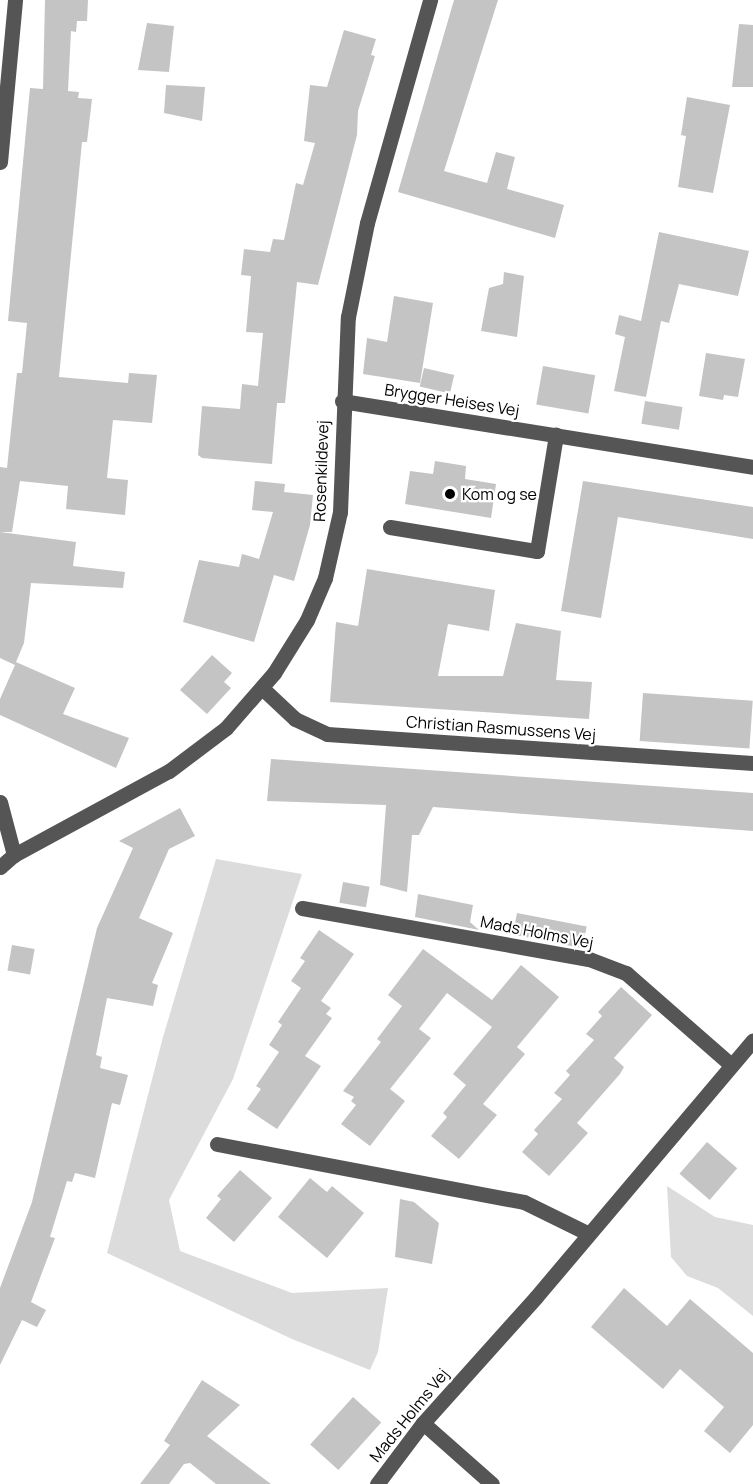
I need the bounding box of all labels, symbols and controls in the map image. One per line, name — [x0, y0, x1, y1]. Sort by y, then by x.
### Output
street label: Brygger Heises Vej — [383, 380, 521, 420]
street label: Rosenkildevej — [310, 420, 332, 522]
place label: Kom og se — [462, 484, 537, 504]
marker: Kom og se — [443, 487, 457, 501]
street label: Christian Rasmussens Vej — [406, 712, 596, 744]
street label: Mads Holms Vej — [479, 912, 595, 952]
street label: Mads Holms Vej — [365, 1364, 453, 1466]

